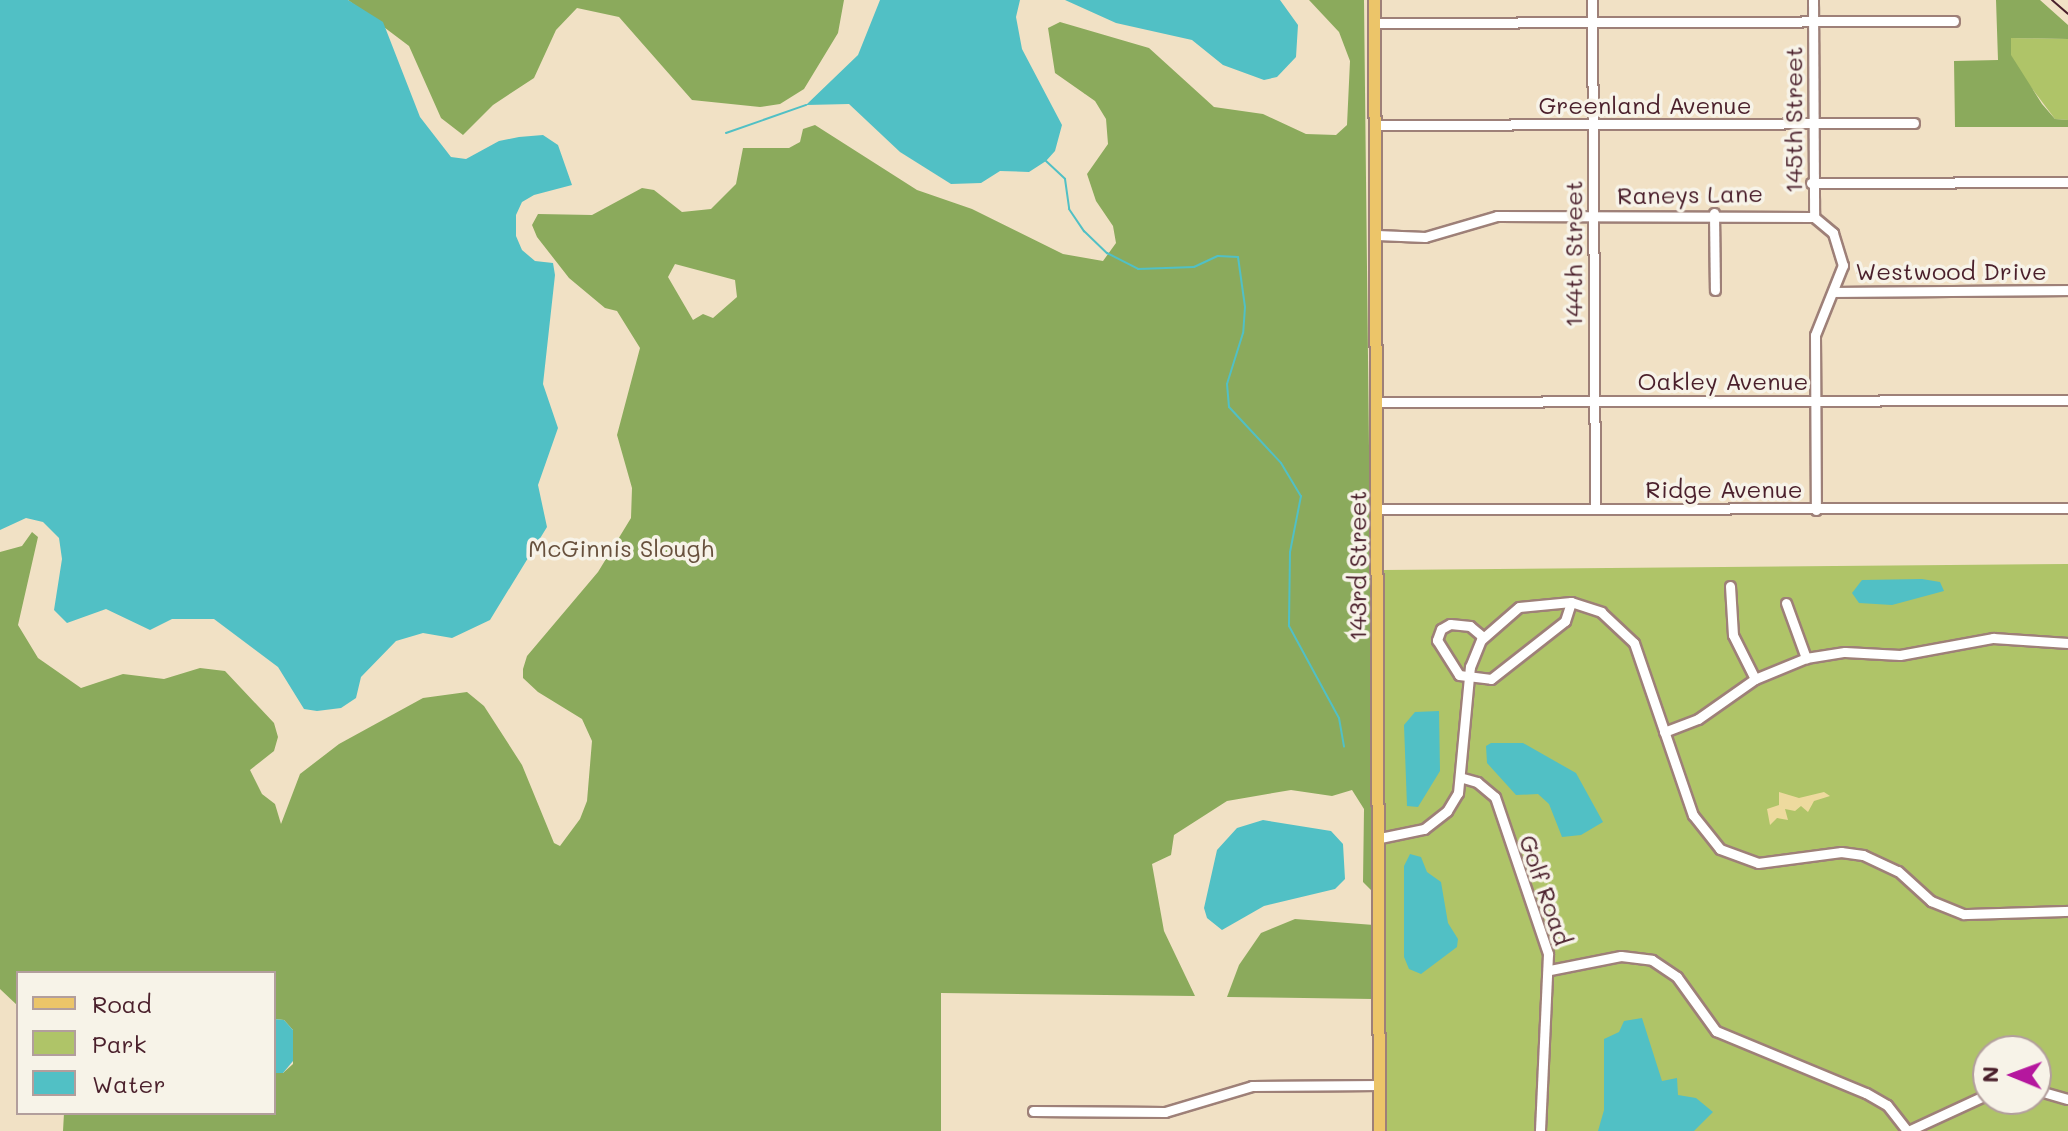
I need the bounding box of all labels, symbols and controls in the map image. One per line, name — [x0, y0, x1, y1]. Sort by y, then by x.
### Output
street label: 145th Street — [1779, 47, 1807, 193]
street label: Greenland Avenue — [1538, 91, 1752, 119]
street label: Raneys Lane — [1617, 178, 1763, 210]
street label: 144th Street — [1559, 180, 1587, 328]
street label: Westwood Drive — [1855, 257, 2047, 285]
street label: Oakley Avenue — [1638, 367, 1808, 395]
street label: Ridge Avenue — [1645, 475, 1803, 503]
street label: 143rd Street — [1343, 491, 1371, 641]
park label: McGinnis Slough — [528, 534, 714, 562]
street label: Golf Road — [1514, 831, 1578, 949]
legend — [16, 971, 276, 1115]
text: Road — [92, 988, 152, 1019]
text: Park — [92, 1028, 146, 1059]
north arrow — [1972, 1035, 2052, 1115]
text: N — [1975, 1066, 2004, 1083]
text: Water — [92, 1068, 166, 1099]

